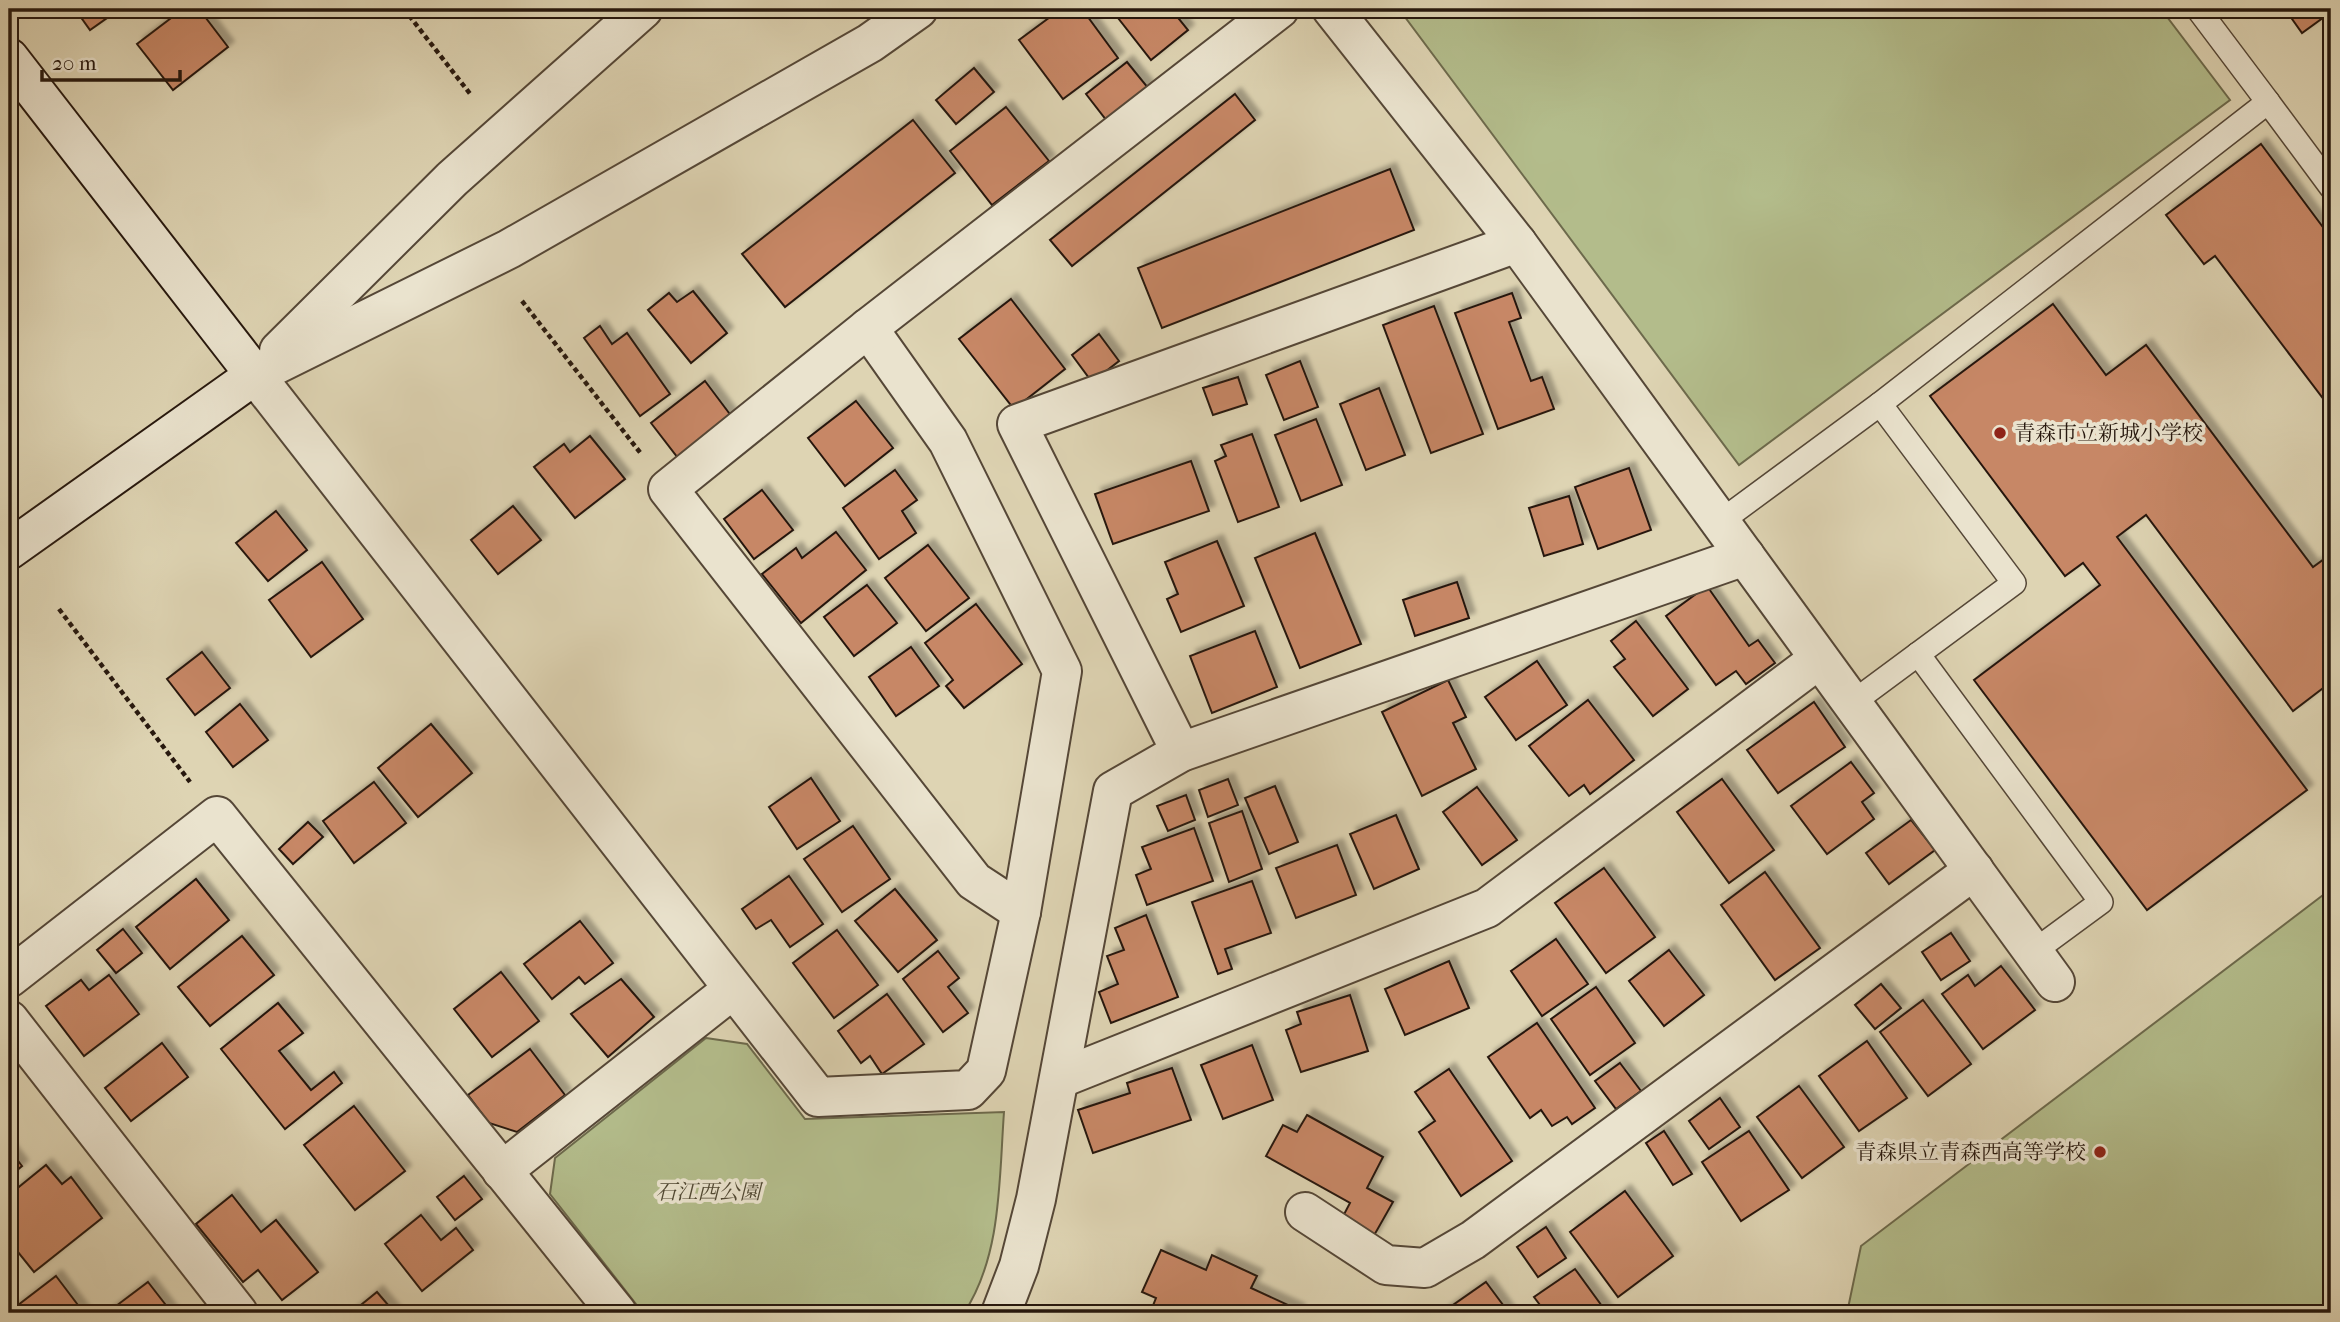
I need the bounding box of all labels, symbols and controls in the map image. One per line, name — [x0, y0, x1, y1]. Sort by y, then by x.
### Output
scale bar — [42, 38, 180, 82]
text: 20 m — [52, 51, 97, 75]
place label: 青森市立新城小学校 — [2014, 421, 2203, 445]
marker: 青森市立新城小学校 — [1992, 425, 2008, 441]
place label: 青森県立青森西高等学校 — [1855, 1140, 2086, 1164]
marker: 青森県立青森西高等学校 — [2092, 1144, 2108, 1160]
park label: 石江西公園 — [656, 1180, 763, 1204]

